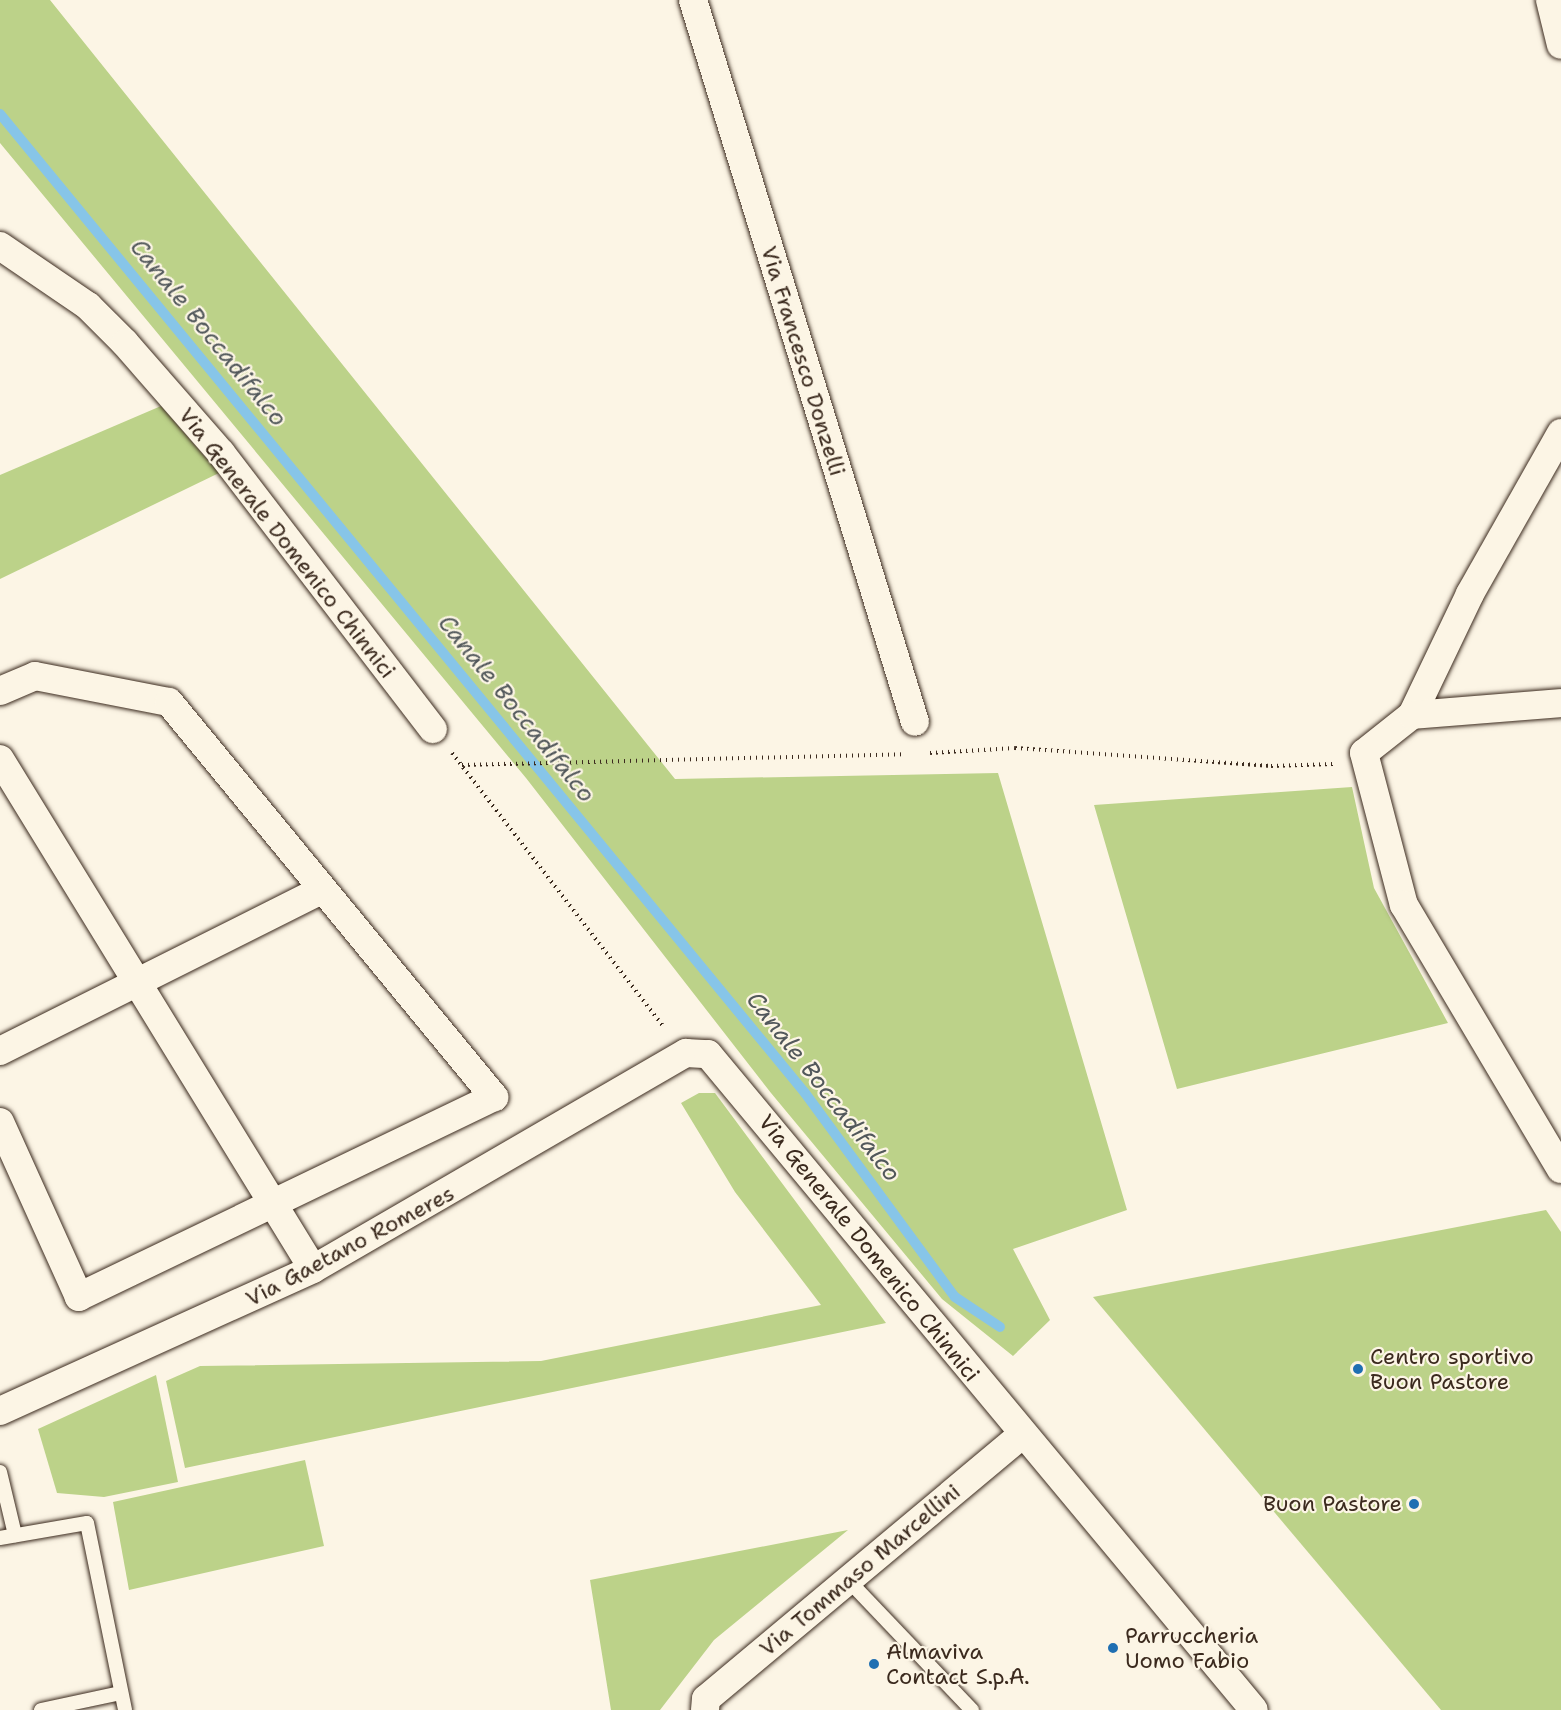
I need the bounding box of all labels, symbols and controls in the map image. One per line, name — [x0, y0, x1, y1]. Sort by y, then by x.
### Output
water label: Canale Boccadifalco — [123, 233, 293, 433]
street label: Via Francesco Donzelli — [755, 243, 851, 479]
street label: Via Generale Domenico Chinnici — [173, 402, 401, 684]
water label: Canale Boccadifalco — [431, 609, 601, 809]
water label: Canale Boccadifalco — [740, 986, 906, 1188]
street label: Via Generale Domenico Chinnici — [753, 1109, 985, 1387]
street label: Via Gaetano Romeres — [241, 1180, 459, 1312]
place label: Centro sportivo Buon Pastore — [1370, 1343, 1534, 1394]
marker: Centro sportivo Buon Pastore — [1351, 1362, 1365, 1376]
street label: Via Tommaso Marcellini — [754, 1478, 966, 1662]
place label: Buon Pastore — [1263, 1491, 1402, 1517]
marker: Buon Pastore — [1407, 1497, 1421, 1511]
place label: Parruccheria Uomo Fabio — [1125, 1622, 1258, 1674]
place label: Almaviva Contact S.p.A. — [886, 1638, 1030, 1690]
marker: Parruccheria Uomo Fabio — [1106, 1641, 1120, 1655]
marker: Almaviva Contact S.p.A. — [867, 1657, 881, 1671]

